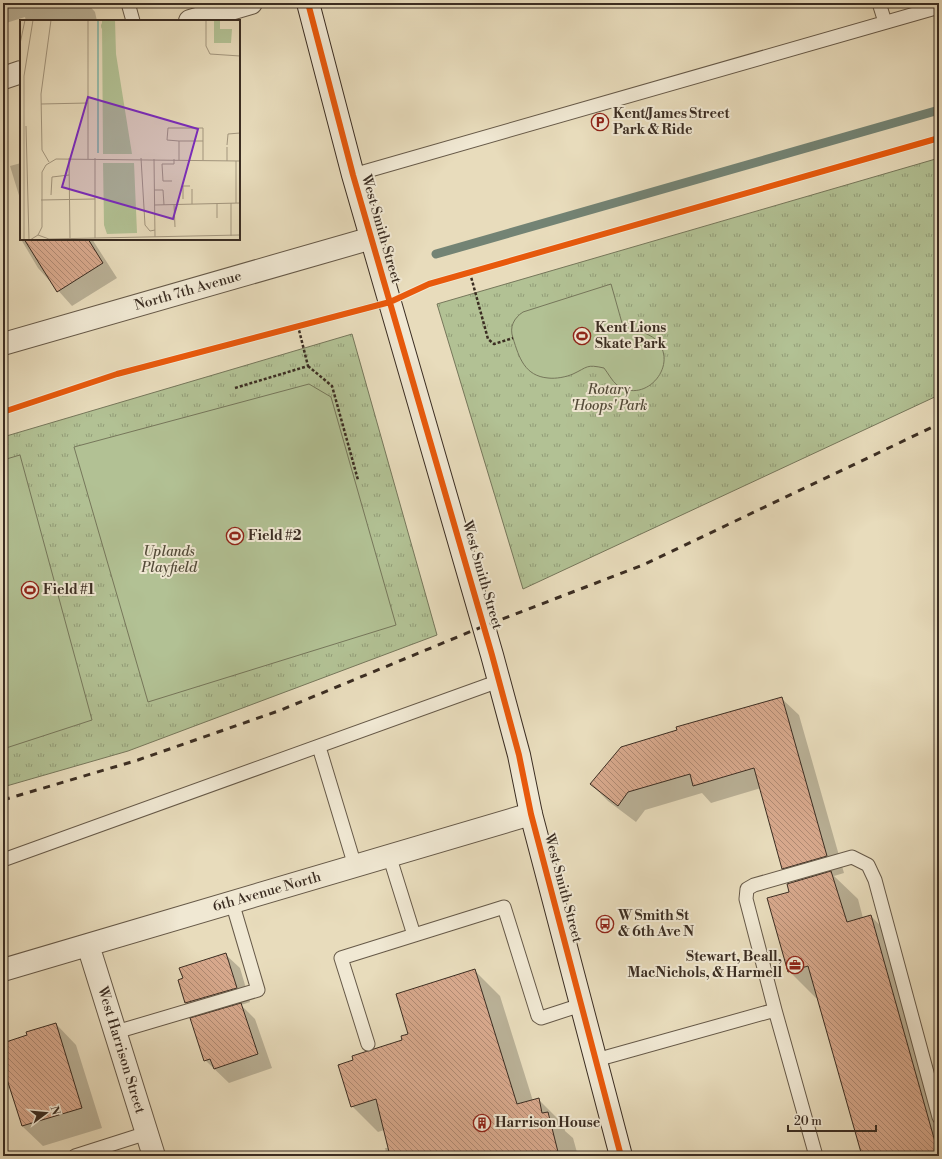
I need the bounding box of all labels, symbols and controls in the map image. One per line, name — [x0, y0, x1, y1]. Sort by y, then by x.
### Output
inset map — [20, 20, 240, 240]
place label: Kent/James Street Park & Ride — [613, 105, 730, 139]
parking icon: Kent/James Street Park & Ride — [590, 112, 610, 132]
street label: West Smith Street — [357, 172, 405, 285]
street label: North 7th Avenue — [132, 267, 244, 315]
place label: Kent Lions Skate Park — [595, 319, 667, 353]
sports icon: Kent Lions Skate Park — [572, 326, 592, 346]
park label: Rotary 'Hoops' Park — [571, 381, 647, 415]
street label: West Smith Street — [458, 518, 506, 631]
sports icon: Field #2 — [225, 526, 245, 546]
place label: Field #2 — [248, 527, 302, 545]
park label: Uplands Playfield — [140, 543, 198, 577]
sports icon: Field #1 — [20, 580, 40, 600]
place label: Field #1 — [43, 581, 95, 599]
street label: West Smith Street — [540, 831, 586, 944]
street label: 6th Avenue North — [211, 868, 324, 916]
place label: W Smith St & 6th Ave N — [617, 907, 694, 941]
bus stop icon: W Smith St & 6th Ave N — [595, 914, 615, 934]
place label: Stewart, Beall, MacNichols, & Harmell — [628, 948, 782, 982]
office icon: Stewart, Beall, MacNichols, & Harmell — [785, 955, 805, 975]
street label: West Harrison Street — [93, 983, 149, 1116]
north arrow — [26, 1093, 66, 1133]
text: N — [47, 1104, 63, 1117]
scale bar — [788, 1107, 876, 1133]
building icon: Harrison House — [472, 1113, 492, 1133]
place label: Harrison House — [495, 1114, 601, 1132]
text: 20 m — [794, 1114, 822, 1129]

